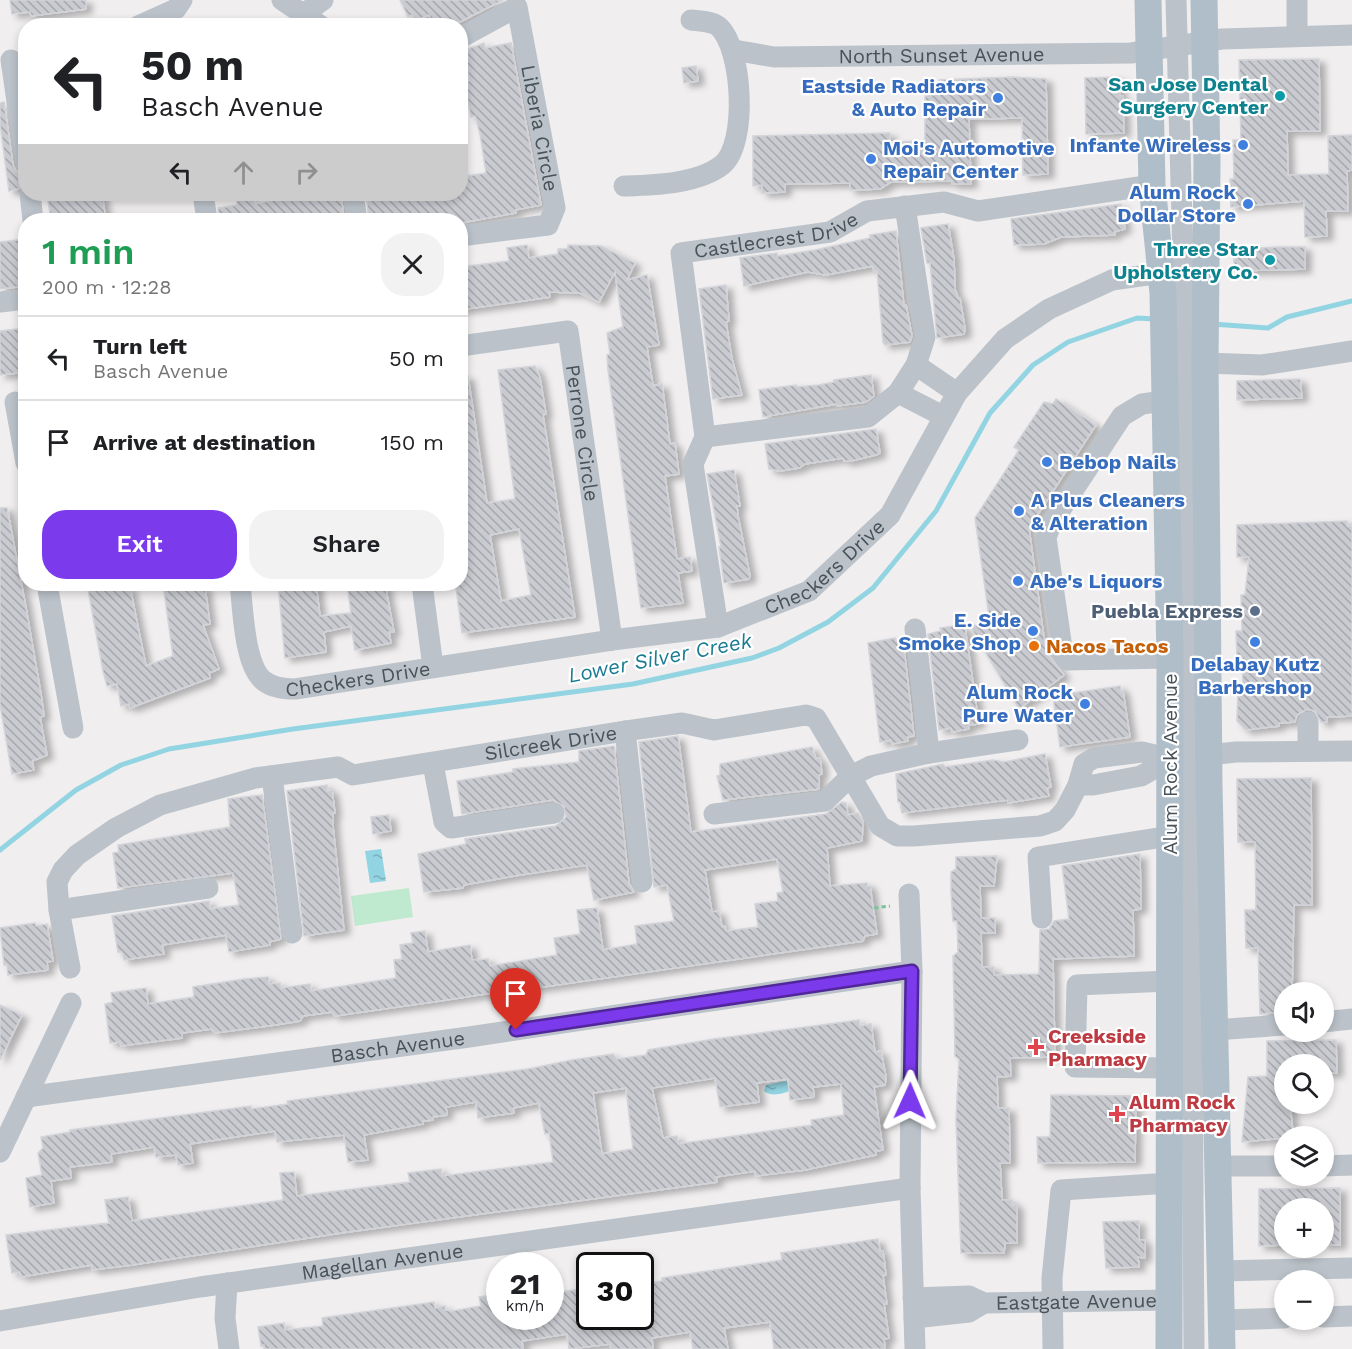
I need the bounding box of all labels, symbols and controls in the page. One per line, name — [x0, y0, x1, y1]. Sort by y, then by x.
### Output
text: 50 m — [141, 41, 244, 90]
icon: left — [42, 42, 120, 120]
street label: North Sunset Avenue — [838, 42, 1045, 68]
street label: Liberia Circle — [516, 63, 564, 193]
place label: San Jose Dental Surgery Center — [1108, 72, 1268, 119]
place label: Eastside Radiators & Auto Repair — [801, 74, 986, 121]
marker: San Jose Dental Surgery Center — [1273, 89, 1287, 103]
text: Basch Avenue — [141, 91, 324, 123]
marker: Eastside Radiators & Auto Repair — [991, 91, 1005, 105]
place label: Infante Wireless — [1069, 133, 1231, 157]
place label: Moi's Automotive Repair Center — [883, 136, 1055, 183]
marker: Infante Wireless — [1236, 138, 1250, 152]
marker: Moi's Automotive Repair Center — [864, 152, 878, 166]
icon: left — [164, 156, 197, 189]
icon: ahead — [227, 156, 260, 189]
icon: right — [290, 156, 323, 189]
place label: Alum Rock Dollar Store — [1117, 180, 1237, 227]
marker: Alum Rock Dollar Store — [1241, 197, 1255, 211]
street label: Castlecrest Drive — [692, 207, 862, 263]
text: 1 min — [42, 231, 134, 273]
button: close — [381, 233, 444, 296]
place label: Three Star Upholstery Co. — [1113, 237, 1258, 284]
marker: Three Star Upholstery Co. — [1263, 253, 1277, 267]
text: 200 m · 12:28 — [42, 275, 172, 299]
text: Turn left — [93, 334, 187, 359]
icon: left — [42, 342, 75, 375]
text: 50 m — [389, 346, 444, 371]
text: Basch Avenue — [93, 359, 228, 383]
street label: Perrone Circle — [561, 363, 604, 503]
icon: arrive — [42, 426, 75, 459]
text: Arrive at destination — [93, 430, 316, 455]
text: 150 m — [380, 430, 444, 455]
place label: Bebop Nails — [1059, 450, 1177, 474]
marker: Bebop Nails — [1040, 455, 1054, 469]
place label: A Plus Cleaners & Alteration — [1031, 488, 1185, 535]
marker: A Plus Cleaners & Alteration — [1012, 504, 1026, 518]
button: Exit — [42, 510, 237, 579]
button: Share — [249, 510, 444, 579]
street label: Checkers Drive — [761, 514, 890, 619]
place label: Abe's Liquors — [1030, 569, 1163, 593]
marker: Abe's Liquors — [1011, 574, 1025, 588]
place label: Puebla Express — [1091, 599, 1243, 623]
marker: Puebla Express — [1248, 604, 1262, 618]
place label: E. Side Smoke Shop — [898, 608, 1021, 655]
marker: E. Side Smoke Shop — [1026, 624, 1040, 638]
water label: Lower Silver Creek — [566, 627, 754, 688]
place label: Nacos Tacos — [1046, 634, 1169, 658]
marker: Delabay Kutz Barbershop — [1248, 635, 1262, 649]
marker: Nacos Tacos — [1027, 639, 1041, 653]
place label: Delabay Kutz Barbershop — [1190, 652, 1320, 699]
street label: Checkers Drive — [285, 656, 432, 701]
street label: Alum Rock Avenue — [1158, 673, 1182, 855]
place label: Alum Rock Pure Water — [963, 680, 1074, 727]
marker: Alum Rock Pure Water — [1078, 697, 1092, 711]
street label: Silcreek Drive — [483, 720, 619, 766]
pin — [490, 968, 541, 1030]
icon: arrive — [499, 977, 532, 1010]
map controls — [1274, 982, 1334, 1330]
button: sound — [1274, 982, 1334, 1042]
place label: Creekside Pharmacy — [1048, 1024, 1147, 1071]
street label: Basch Avenue — [329, 1026, 466, 1068]
marker: Creekside Pharmacy — [1029, 1040, 1043, 1054]
button: search — [1274, 1054, 1334, 1114]
position arrow — [878, 1069, 942, 1133]
place label: Alum Rock Pharmacy — [1129, 1090, 1236, 1137]
marker: Alum Rock Pharmacy — [1110, 1107, 1124, 1121]
button: layers — [1274, 1126, 1334, 1186]
button: + — [1274, 1198, 1334, 1258]
street label: Magellan Avenue — [300, 1238, 465, 1285]
speed limit sign: 30 — [576, 1252, 654, 1330]
text: 21 — [510, 1266, 540, 1301]
button: − — [1274, 1270, 1334, 1330]
street label: Eastgate Avenue — [996, 1288, 1157, 1315]
text: km/h — [506, 1297, 544, 1315]

